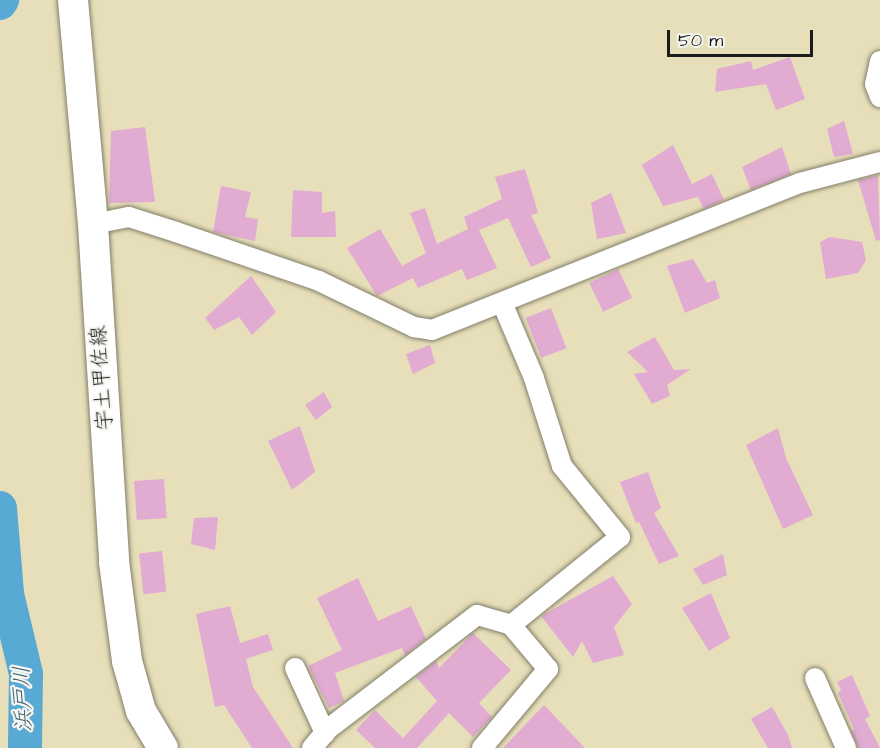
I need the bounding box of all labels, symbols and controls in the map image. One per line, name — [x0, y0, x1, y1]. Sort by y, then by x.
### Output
scale bar — [670, 18, 816, 56]
text: 50 m — [678, 28, 723, 53]
street label: 宇土甲佐線 — [86, 325, 118, 431]
water label: 浜戸川 — [9, 666, 37, 732]

